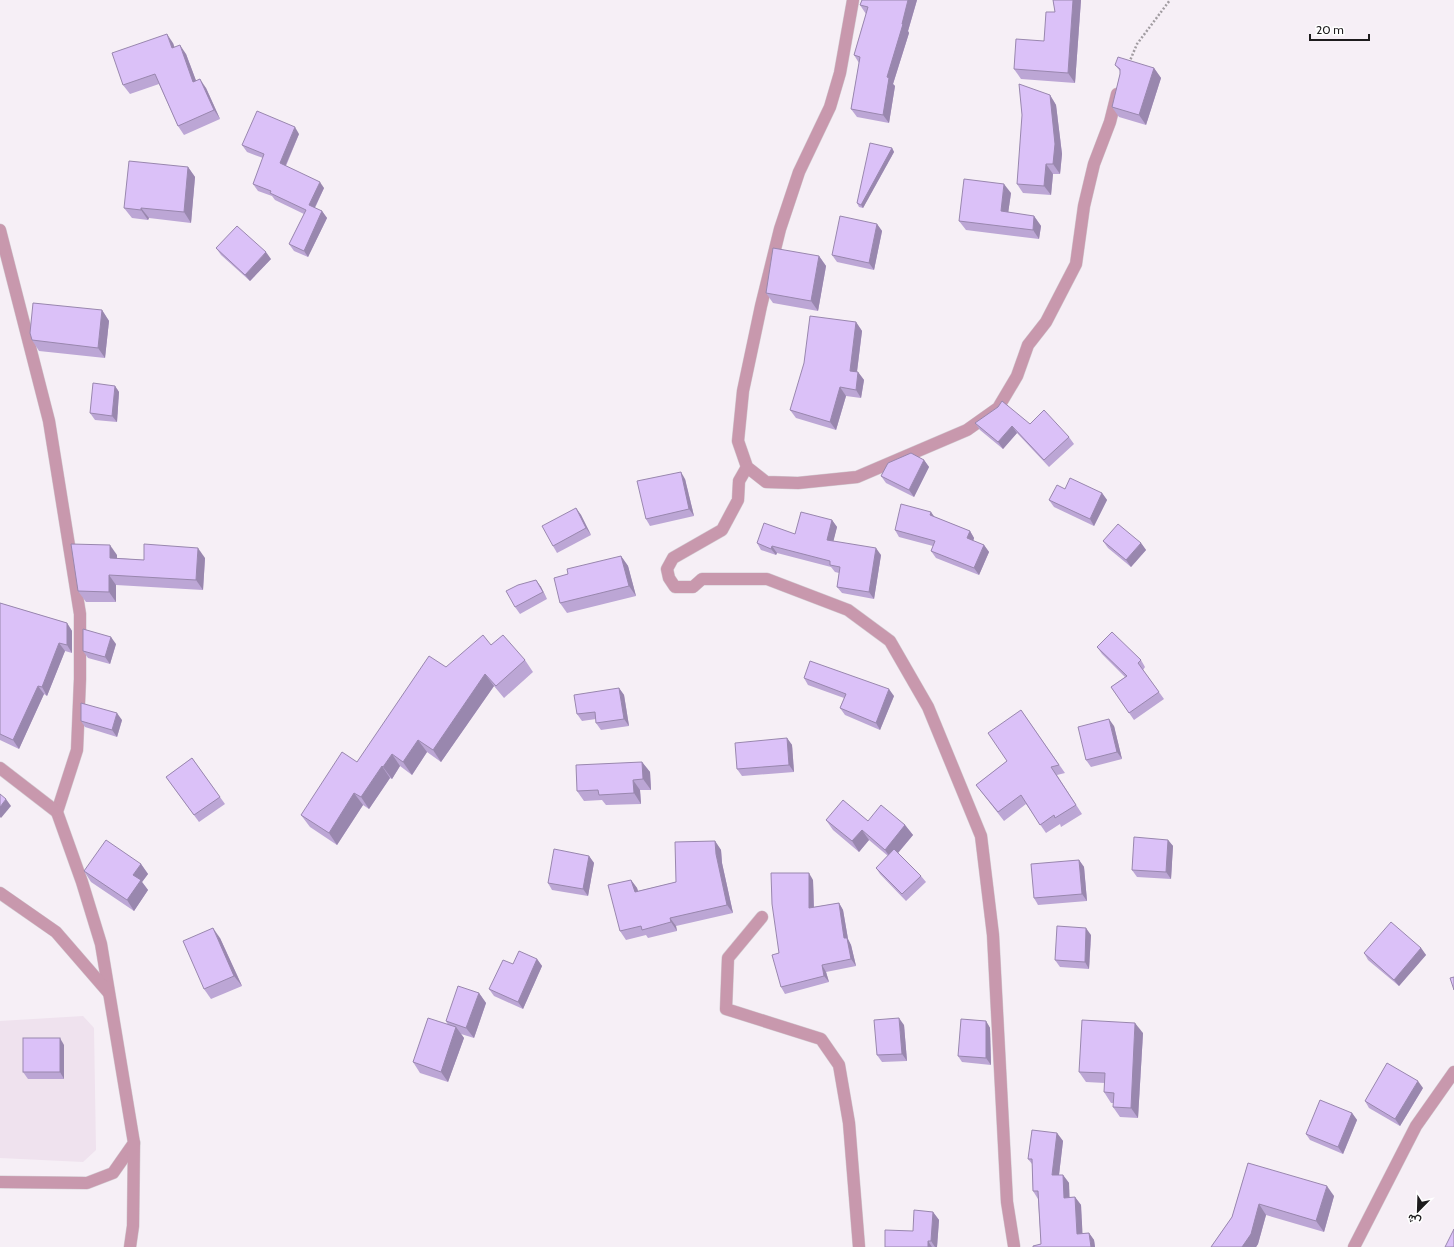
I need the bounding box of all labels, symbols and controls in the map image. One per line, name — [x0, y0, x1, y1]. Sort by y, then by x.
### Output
scale bar — [1310, 16, 1369, 42]
text: 20 m — [1316, 22, 1344, 37]
north arrow — [1398, 1191, 1438, 1231]
text: ش — [1405, 1211, 1423, 1229]

